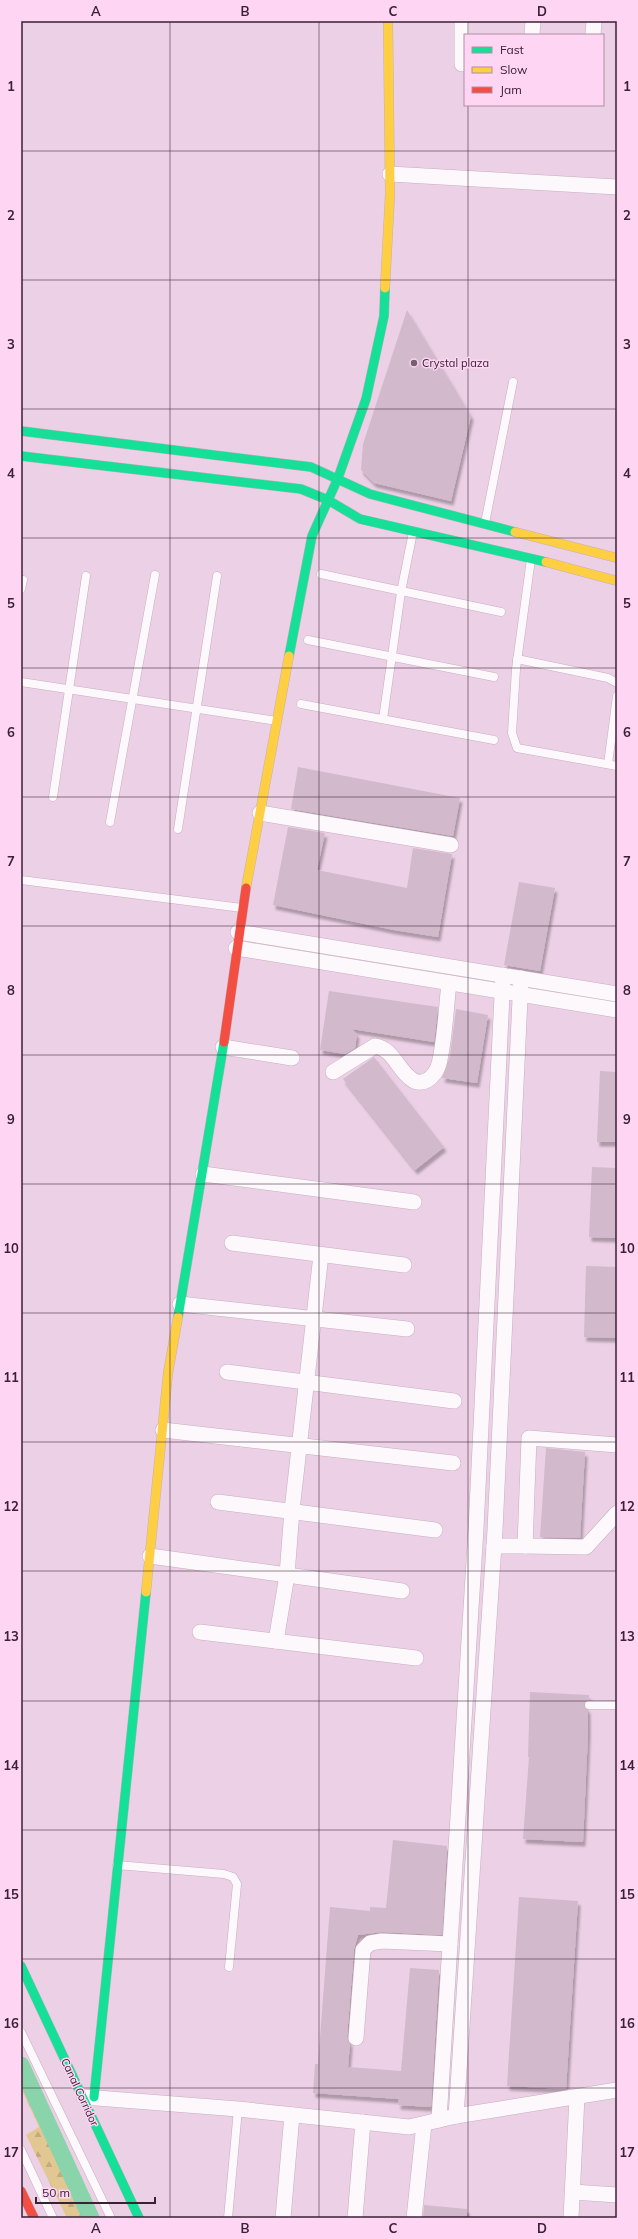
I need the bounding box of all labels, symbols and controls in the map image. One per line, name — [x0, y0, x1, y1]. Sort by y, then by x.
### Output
text: A — [91, 3, 101, 19]
text: B — [241, 3, 250, 19]
text: C — [389, 3, 398, 19]
text: D — [537, 3, 547, 19]
legend — [464, 34, 604, 106]
text: Fast — [500, 42, 524, 57]
text: Slow — [500, 62, 528, 77]
text: 1 — [7, 78, 15, 94]
text: 1 — [623, 78, 631, 94]
text: Jam — [500, 82, 522, 97]
text: 2 — [7, 207, 15, 223]
text: 2 — [623, 207, 631, 223]
text: 3 — [7, 336, 15, 352]
text: 3 — [623, 336, 631, 352]
place label: Crystal plaza — [422, 356, 489, 370]
marker: Crystal plaza — [409, 358, 419, 368]
text: 4 — [7, 465, 15, 481]
text: 4 — [623, 465, 631, 481]
text: 5 — [7, 595, 15, 611]
text: 5 — [623, 595, 631, 611]
text: 6 — [7, 724, 15, 740]
text: 6 — [623, 724, 631, 740]
text: 7 — [7, 853, 15, 869]
text: 7 — [623, 853, 631, 869]
text: 8 — [7, 982, 15, 998]
text: 8 — [623, 982, 631, 998]
text: 9 — [7, 1111, 15, 1127]
text: 9 — [623, 1111, 631, 1127]
text: 10 — [3, 1240, 19, 1256]
text: 10 — [619, 1240, 635, 1256]
text: 11 — [3, 1369, 19, 1385]
text: 11 — [619, 1369, 635, 1385]
text: 12 — [3, 1498, 19, 1514]
text: 12 — [619, 1498, 635, 1514]
text: 13 — [3, 1628, 19, 1644]
text: 13 — [619, 1628, 635, 1644]
text: 14 — [3, 1757, 19, 1773]
text: 14 — [619, 1757, 635, 1773]
text: 15 — [3, 1886, 19, 1902]
text: 15 — [619, 1886, 635, 1902]
text: 16 — [3, 2015, 19, 2031]
text: 16 — [619, 2015, 635, 2031]
street label: Canal Corridor — [58, 2056, 102, 2128]
text: 17 — [3, 2144, 19, 2160]
text: 17 — [619, 2144, 635, 2160]
scale bar — [36, 2179, 155, 2205]
text: 50 m — [42, 2185, 70, 2200]
text: A — [91, 2220, 101, 2236]
text: B — [241, 2220, 250, 2236]
text: C — [389, 2220, 398, 2236]
text: D — [537, 2220, 547, 2236]

